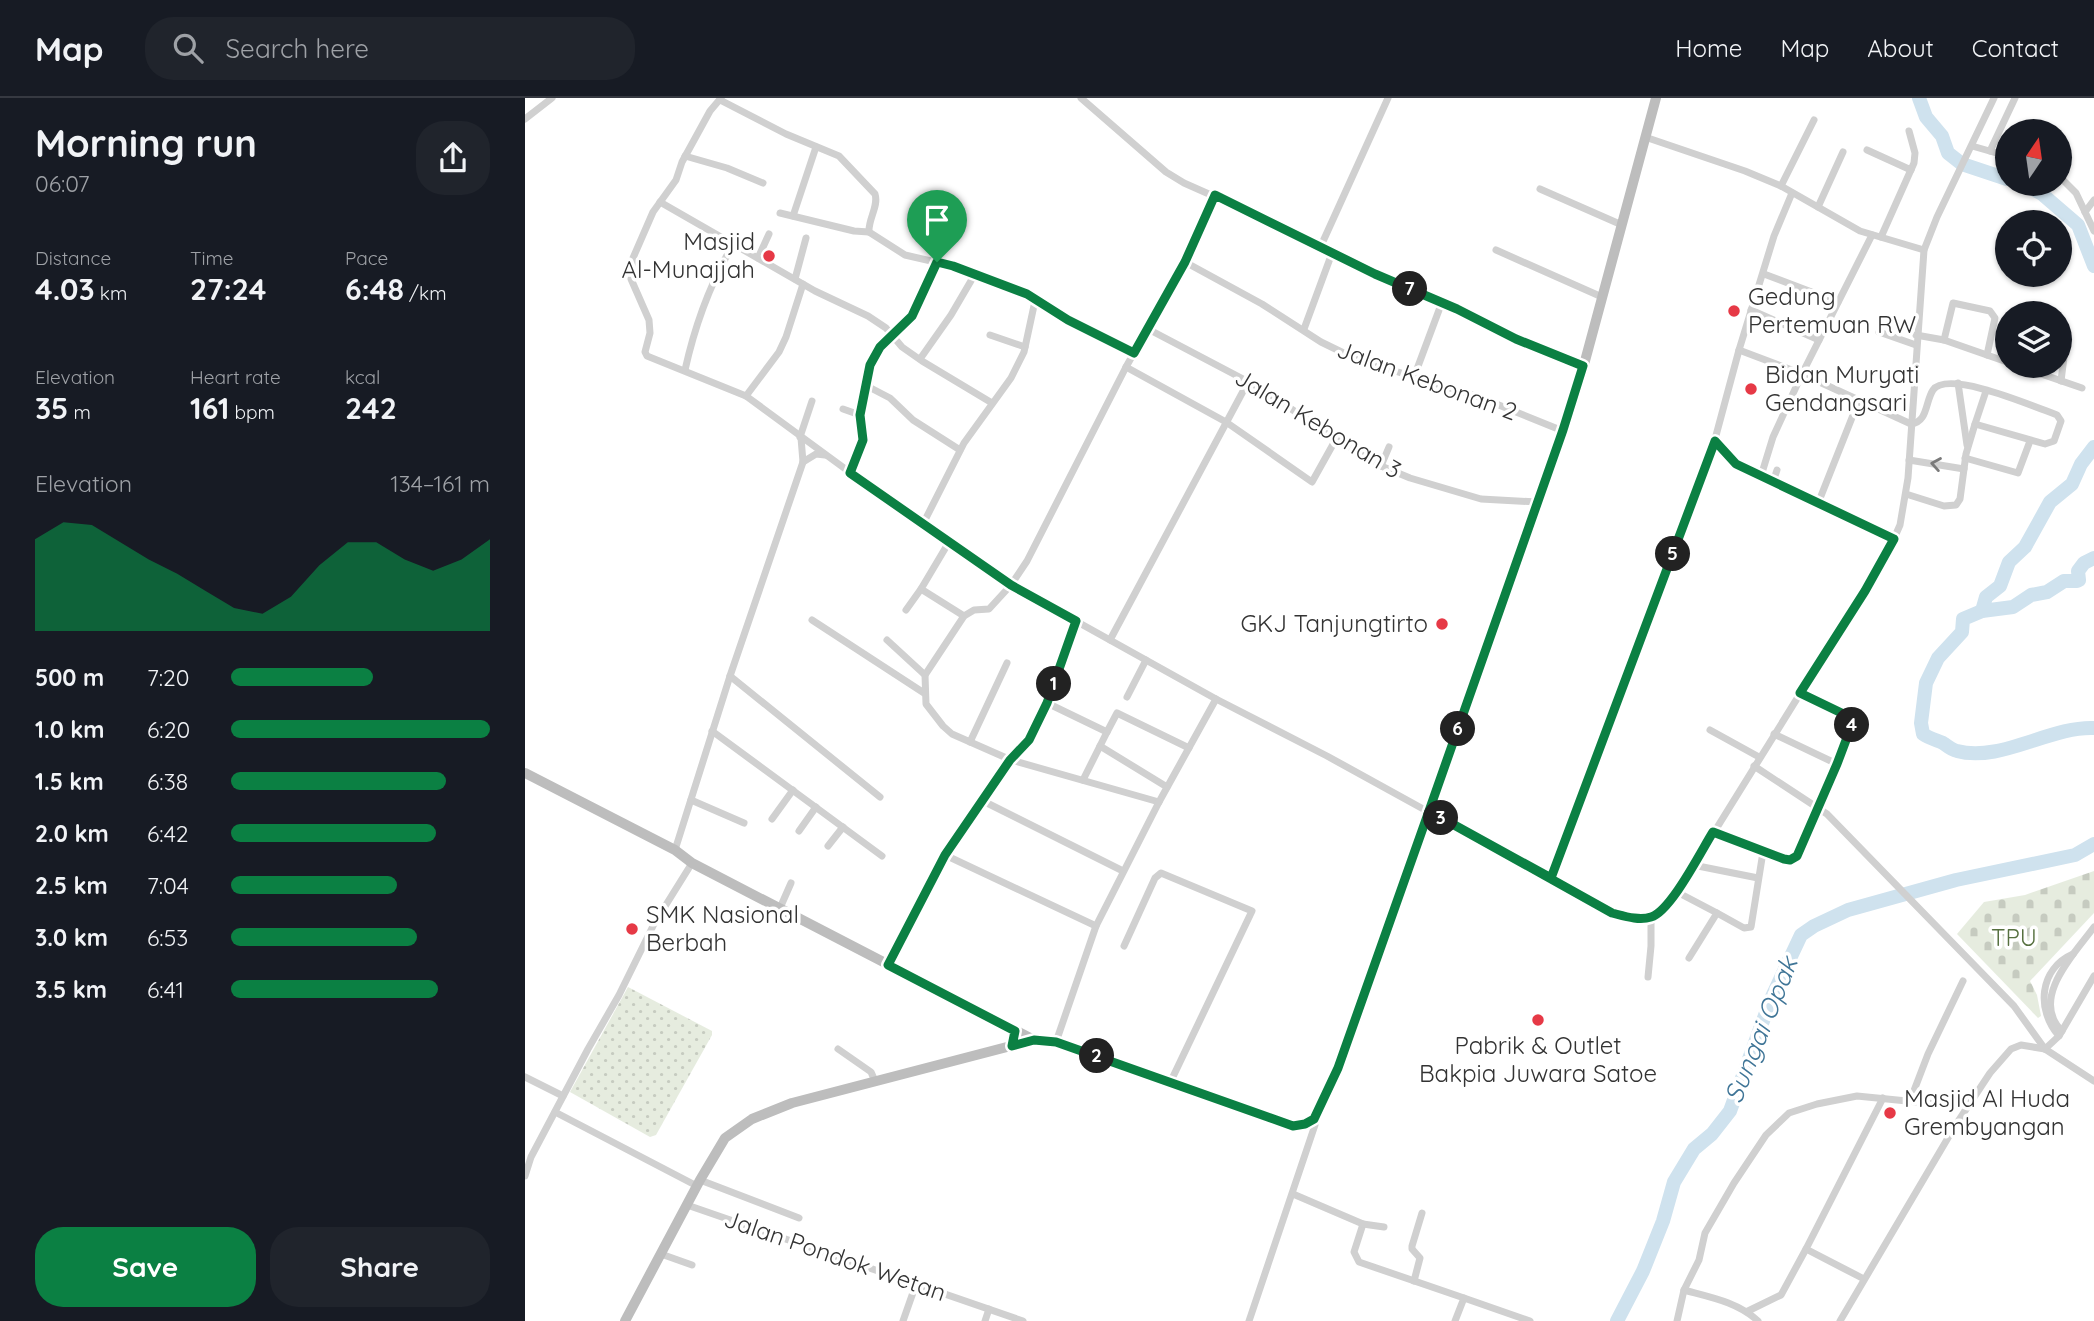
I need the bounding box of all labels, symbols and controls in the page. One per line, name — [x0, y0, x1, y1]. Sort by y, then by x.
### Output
search box — [145, 17, 635, 80]
text: Map — [35, 28, 103, 69]
icon: search — [169, 29, 207, 67]
text: Search here — [225, 32, 369, 65]
text: Home — [1675, 33, 1742, 63]
text: Map — [1780, 33, 1829, 63]
text: About — [1867, 33, 1934, 63]
text: Contact — [1972, 33, 2059, 63]
text: Morning run — [35, 119, 257, 167]
north arrow — [1995, 119, 2072, 196]
map controls — [1995, 119, 2072, 378]
button: share — [416, 121, 490, 195]
text: 06:07 — [35, 169, 90, 198]
pin — [907, 190, 967, 262]
icon: arrive — [918, 201, 956, 239]
button: locate — [1995, 210, 2072, 287]
place label: Masjid Al-Munajjah — [621, 226, 755, 284]
text: Distance — [35, 246, 111, 270]
text: Time — [190, 246, 234, 270]
text: Pace — [345, 246, 388, 270]
marker: Masjid Al-Munajjah — [761, 248, 777, 264]
text: 4.03 — [35, 270, 95, 308]
text: 27:24 — [190, 270, 266, 308]
text: 6:48 — [345, 270, 404, 308]
pin: 7 — [1393, 272, 1428, 306]
text: 7 — [1404, 276, 1415, 300]
text: km — [95, 281, 127, 305]
text: /km — [404, 281, 446, 305]
place label: Gedung Pertemuan RW — [1748, 281, 1916, 339]
button: layers — [1995, 301, 2072, 378]
marker: Gedung Pertemuan RW — [1726, 303, 1742, 319]
street label: Jalan Kebonan 2 — [1333, 334, 1521, 427]
place label: Bidan Muryati Gendangsari — [1765, 359, 1919, 417]
street label: Jalan Kebonan 3 — [1230, 362, 1407, 485]
text: Elevation — [35, 365, 115, 389]
text: Heart rate — [190, 365, 281, 389]
text: kcal — [345, 365, 380, 389]
marker: Bidan Muryati Gendangsari — [1743, 381, 1759, 397]
text: 35 — [35, 389, 68, 427]
text: 161 — [190, 389, 229, 427]
text: 242 — [345, 389, 397, 427]
text: m — [68, 400, 91, 424]
text: bpm — [229, 400, 275, 424]
one-way arrow — [1930, 458, 1942, 473]
text: Elevation — [35, 469, 132, 498]
text: 134–161 m — [390, 469, 490, 498]
pin: 5 — [1655, 536, 1691, 572]
text: 5 — [1667, 541, 1678, 565]
place label: GKJ Tanjungtirto — [1240, 608, 1428, 638]
marker: GKJ Tanjungtirto — [1434, 616, 1450, 632]
text: 500 m — [35, 663, 104, 692]
text: 7:20 — [147, 663, 190, 692]
pin: 1 — [1037, 666, 1071, 702]
text: 1 — [1050, 671, 1057, 695]
pin: 4 — [1835, 708, 1869, 742]
pin: 6 — [1441, 712, 1475, 746]
text: 4 — [1846, 712, 1857, 736]
text: 1.0 km — [35, 715, 105, 744]
text: 6:20 — [147, 715, 190, 744]
text: 6 — [1452, 716, 1463, 740]
text: 1.5 km — [35, 767, 104, 796]
text: 6:38 — [147, 767, 188, 796]
pin: 3 — [1423, 800, 1459, 836]
text: 3 — [1435, 805, 1446, 829]
text: 2.0 km — [35, 819, 109, 848]
text: 6:42 — [147, 819, 189, 848]
text: 2.5 km — [35, 871, 108, 900]
text: 7:04 — [147, 871, 189, 900]
place label: SMK Nasional Berbah — [646, 899, 799, 957]
marker: SMK Nasional Berbah — [624, 921, 640, 937]
park label: TPU — [1991, 922, 2037, 952]
text: 3.0 km — [35, 923, 108, 952]
text: 6:53 — [147, 923, 188, 952]
water label: Sungai Opak — [1716, 950, 1806, 1108]
text: 3.5 km — [35, 975, 107, 1004]
text: 6:41 — [147, 975, 184, 1004]
marker: Pabrik & Outlet Bakpia Juwara Satoe — [1530, 1012, 1546, 1028]
place label: Pabrik & Outlet Bakpia Juwara Satoe — [1419, 1030, 1657, 1088]
pin: 2 — [1079, 1038, 1115, 1074]
text: 2 — [1091, 1043, 1102, 1067]
place label: Masjid Al Huda Grembyangan — [1904, 1083, 2070, 1141]
marker: Masjid Al Huda Grembyangan — [1882, 1105, 1898, 1121]
street label: Jalan Pondok Wetan — [720, 1203, 950, 1307]
button: Save — [35, 1227, 256, 1307]
button: Share — [270, 1227, 490, 1307]

